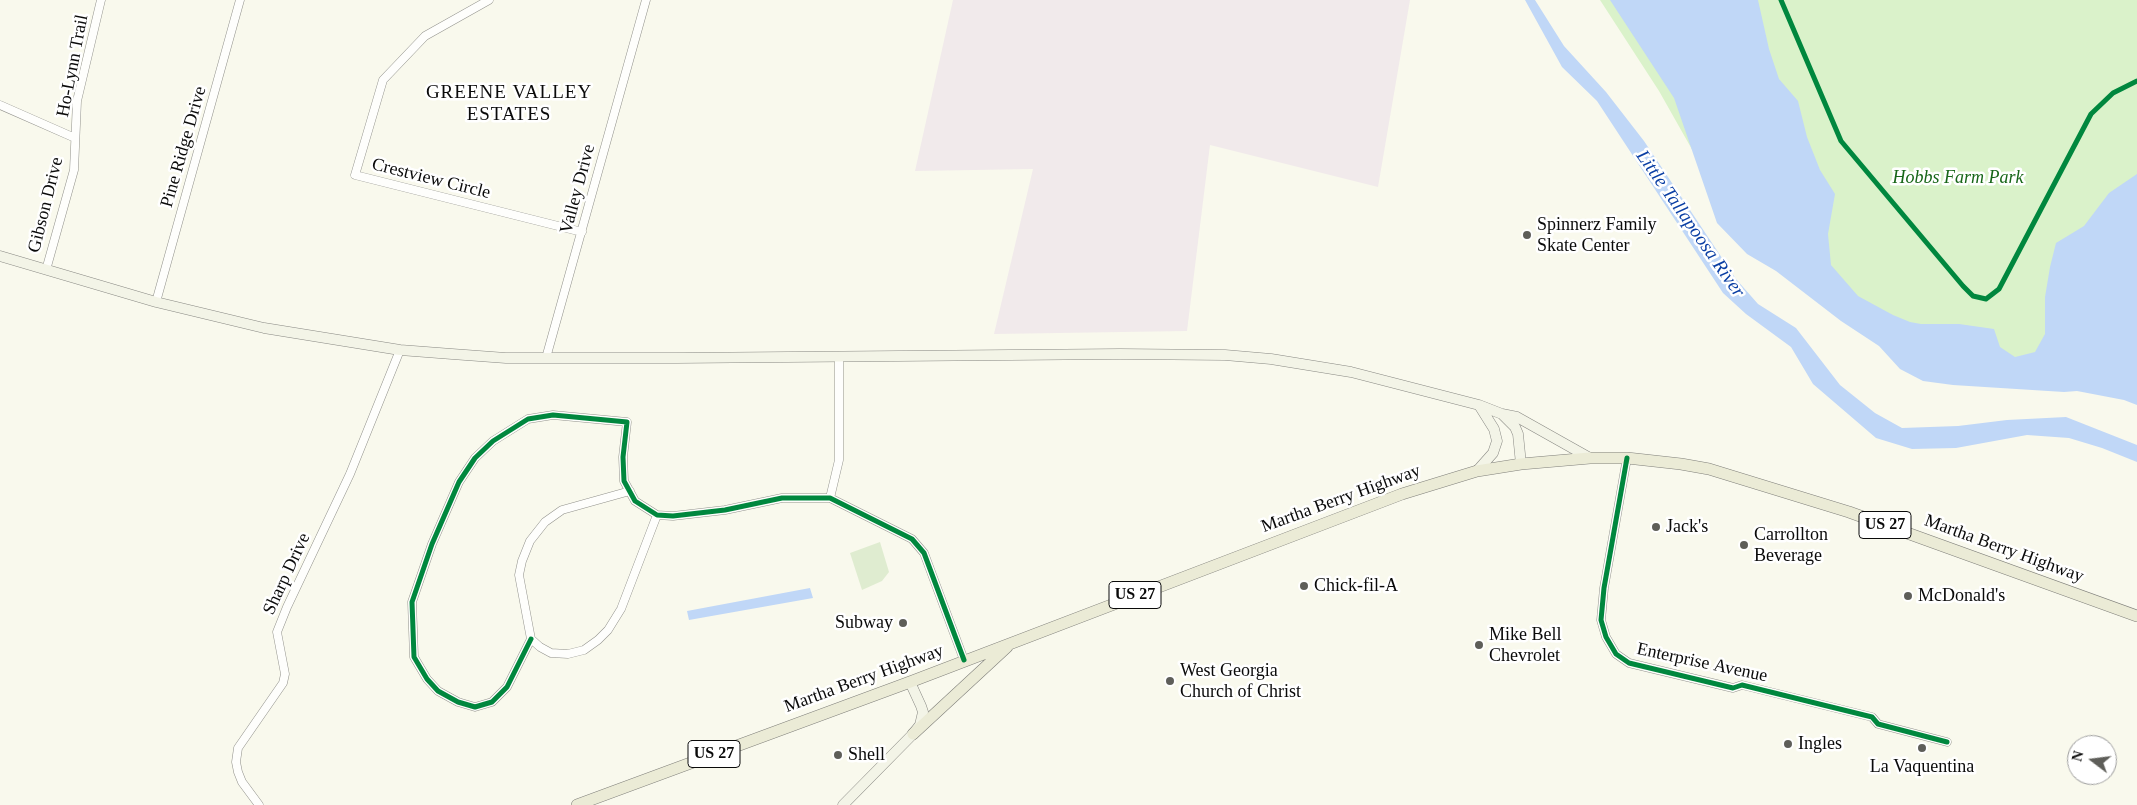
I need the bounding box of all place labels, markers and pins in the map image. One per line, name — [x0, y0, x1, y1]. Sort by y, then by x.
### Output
place label: Spinnerz Family Skate Center — [1537, 214, 1656, 256]
marker: Spinnerz Family Skate Center — [1521, 229, 1533, 241]
place label: Jack's — [1666, 516, 1708, 538]
marker: Jack's — [1650, 521, 1662, 533]
place label: Carrollton Beverage — [1754, 524, 1828, 566]
marker: Carrollton Beverage — [1738, 539, 1750, 551]
place label: Chick-fil-A — [1314, 575, 1398, 597]
marker: Chick-fil-A — [1298, 580, 1310, 592]
place label: McDonald's — [1918, 585, 2005, 607]
marker: McDonald's — [1902, 590, 1914, 602]
place label: Subway — [835, 612, 893, 634]
marker: Subway — [897, 617, 909, 629]
place label: Mike Bell Chevrolet — [1489, 624, 1561, 666]
marker: Mike Bell Chevrolet — [1473, 639, 1485, 651]
place label: West Georgia Church of Christ — [1180, 660, 1301, 702]
marker: West Georgia Church of Christ — [1164, 675, 1176, 687]
place label: Ingles — [1798, 733, 1842, 755]
marker: Ingles — [1782, 738, 1794, 750]
marker: La Vaquentina — [1916, 742, 1928, 754]
place label: Shell — [848, 744, 885, 766]
marker: Shell — [832, 749, 844, 761]
place label: La Vaquentina — [1870, 756, 1974, 778]

